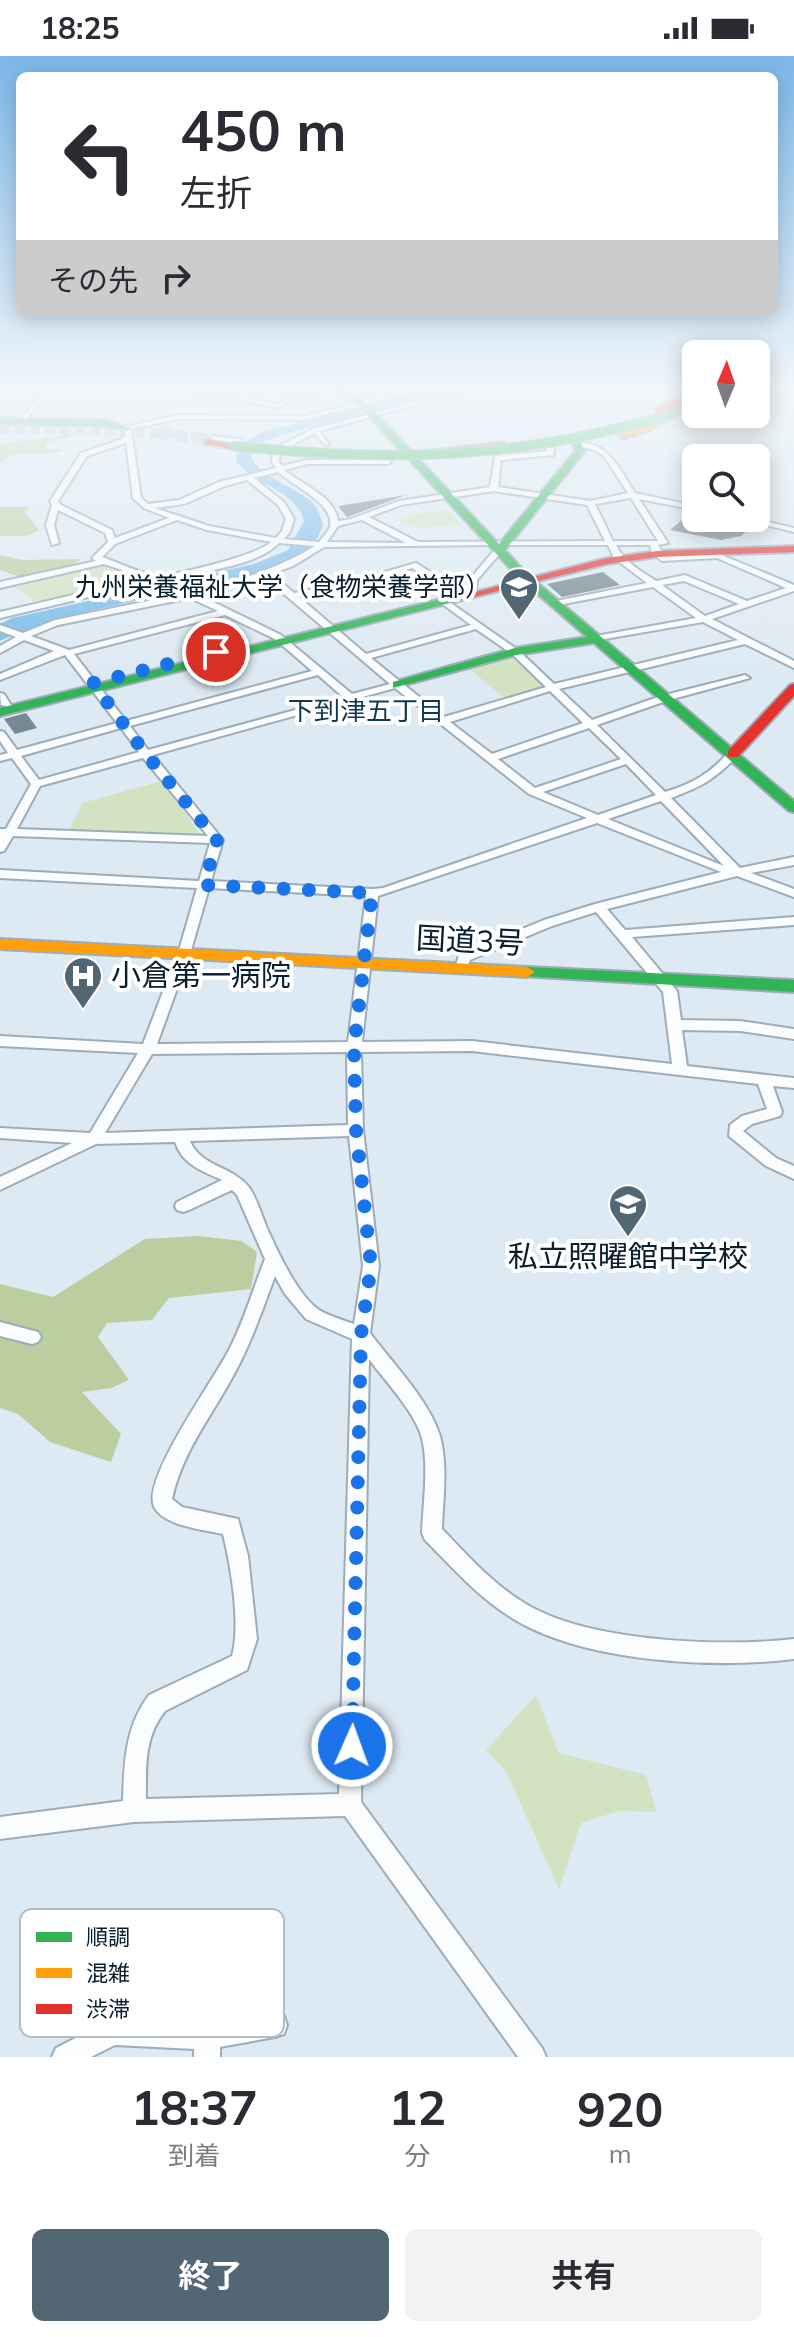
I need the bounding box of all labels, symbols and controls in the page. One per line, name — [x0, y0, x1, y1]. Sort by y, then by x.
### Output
text: 18:25 — [40, 9, 119, 47]
text: 450 m — [180, 95, 347, 165]
icon: left — [48, 104, 152, 208]
text: 左折 — [180, 170, 252, 215]
icon: right — [154, 256, 198, 300]
text: その先 — [48, 261, 138, 299]
north arrow — [682, 340, 770, 428]
map controls — [682, 340, 770, 532]
button: search — [682, 444, 770, 532]
school or university icon: 九州栄養福祉大学（食物栄養学部） — [498, 566, 540, 621]
place label: 九州栄養福祉大学（食物栄養学部） — [75, 570, 491, 603]
pin — [182, 618, 250, 686]
icon: arrive — [194, 630, 238, 674]
district label: 下到津五丁目 — [288, 694, 444, 727]
street label: 国道3号 — [415, 918, 525, 962]
hospital icon: 小倉第一病院 — [62, 955, 104, 1010]
place label: 小倉第一病院 — [111, 956, 291, 994]
school or university icon: 私立照曜館中学校 — [607, 1183, 649, 1238]
place label: 私立照曜館中学校 — [508, 1237, 748, 1275]
position arrow — [310, 1704, 394, 1788]
legend — [20, 1909, 284, 2037]
text: 順調 — [86, 1923, 130, 1951]
text: 混雑 — [86, 1959, 130, 1987]
text: 渋滞 — [86, 1995, 130, 2023]
text: 18:37 — [131, 2077, 258, 2137]
text: 12 — [389, 2077, 446, 2137]
text: 920 — [577, 2079, 663, 2139]
text: m — [609, 2137, 631, 2170]
text: 到着 — [168, 2139, 220, 2172]
text: 分 — [404, 2139, 430, 2172]
button: 終了 — [32, 2229, 389, 2321]
button: 共有 — [405, 2229, 762, 2321]

